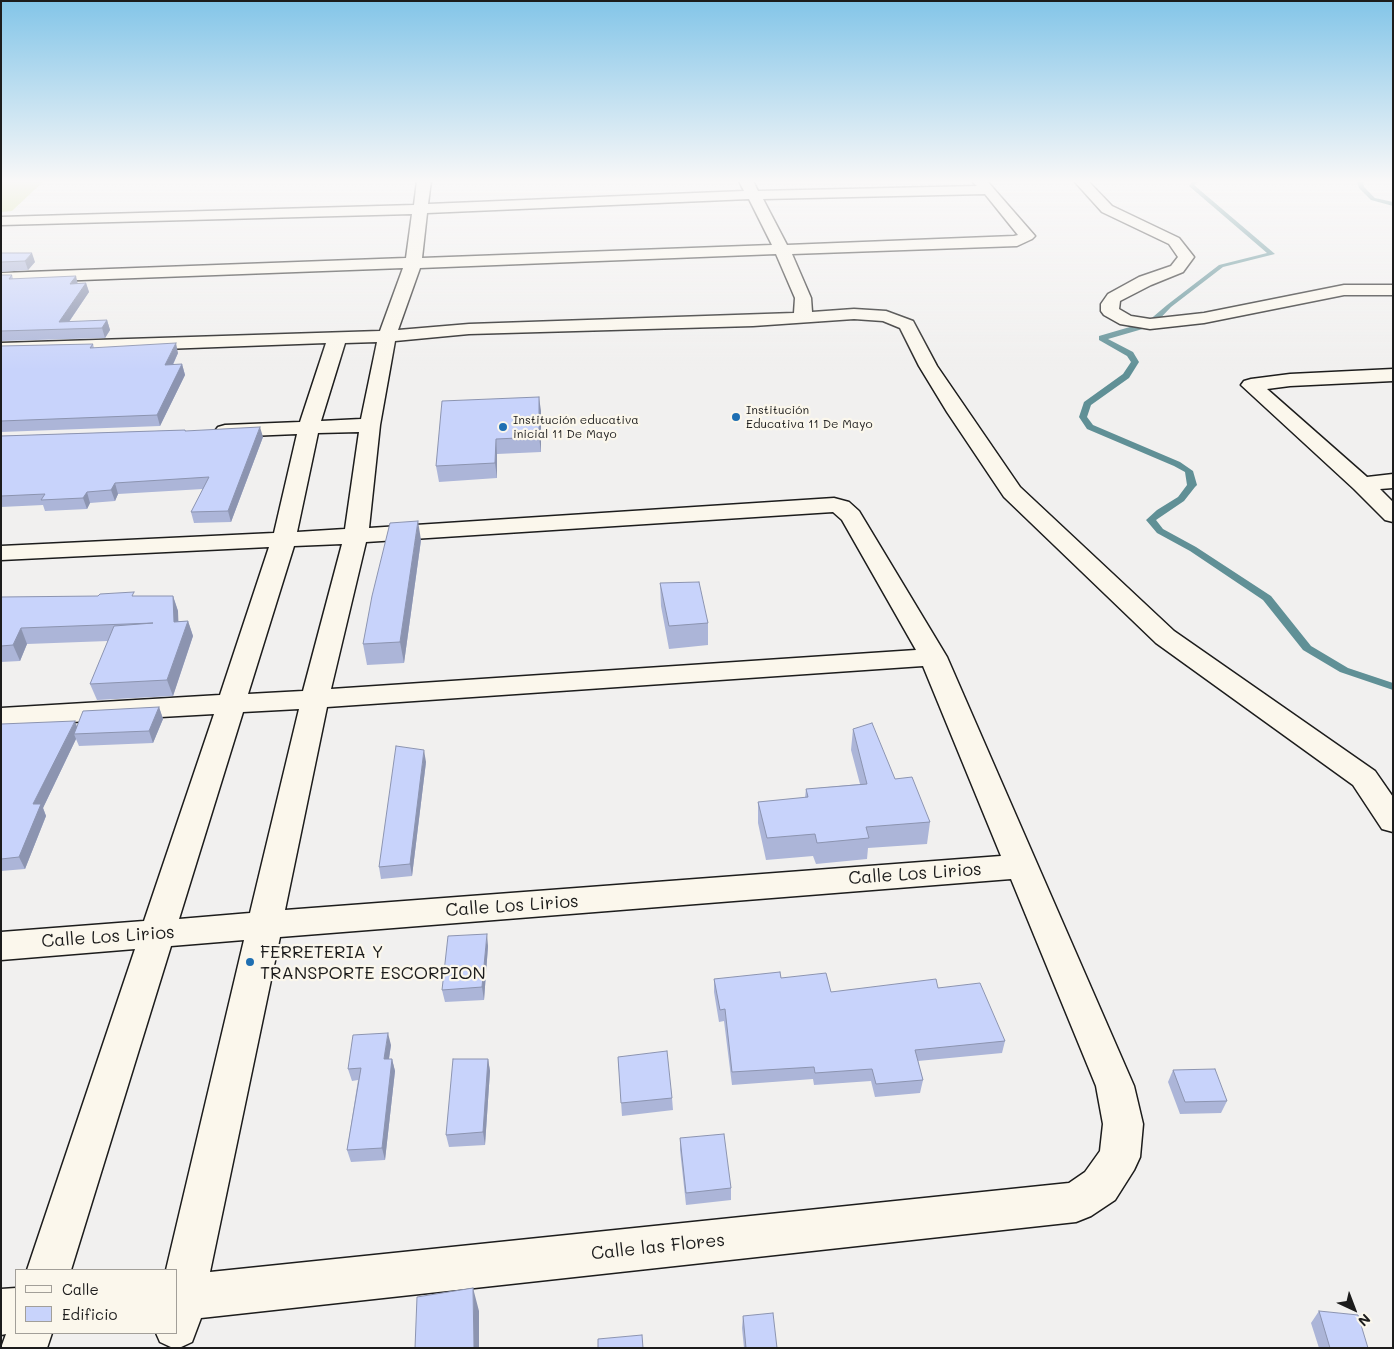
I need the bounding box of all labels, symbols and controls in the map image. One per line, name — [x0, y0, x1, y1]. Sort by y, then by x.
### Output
place label: Institución Educativa 11 De Mayo — [746, 403, 873, 431]
marker: Institución Educativa 11 De Mayo — [730, 411, 742, 423]
place label: Institución educativa inicial 11 De Mayo — [513, 413, 639, 441]
marker: Institución educativa inicial 11 De Mayo — [497, 421, 509, 433]
street label: Calle Los Lirios — [848, 859, 982, 889]
street label: Calle Los Lirios — [445, 891, 579, 921]
street label: Calle Los Lirios — [41, 922, 175, 952]
place label: FERRETERIA Y TRANSPORTE ESCORPION — [260, 941, 486, 984]
marker: FERRETERIA Y TRANSPORTE ESCORPION — [244, 956, 256, 968]
street label: Calle las Flores — [590, 1229, 726, 1265]
legend — [15, 1269, 178, 1334]
text: Calle — [62, 1279, 99, 1299]
north arrow — [1329, 1284, 1379, 1334]
text: Edificio — [62, 1304, 117, 1324]
text: N — [1354, 1310, 1375, 1331]

